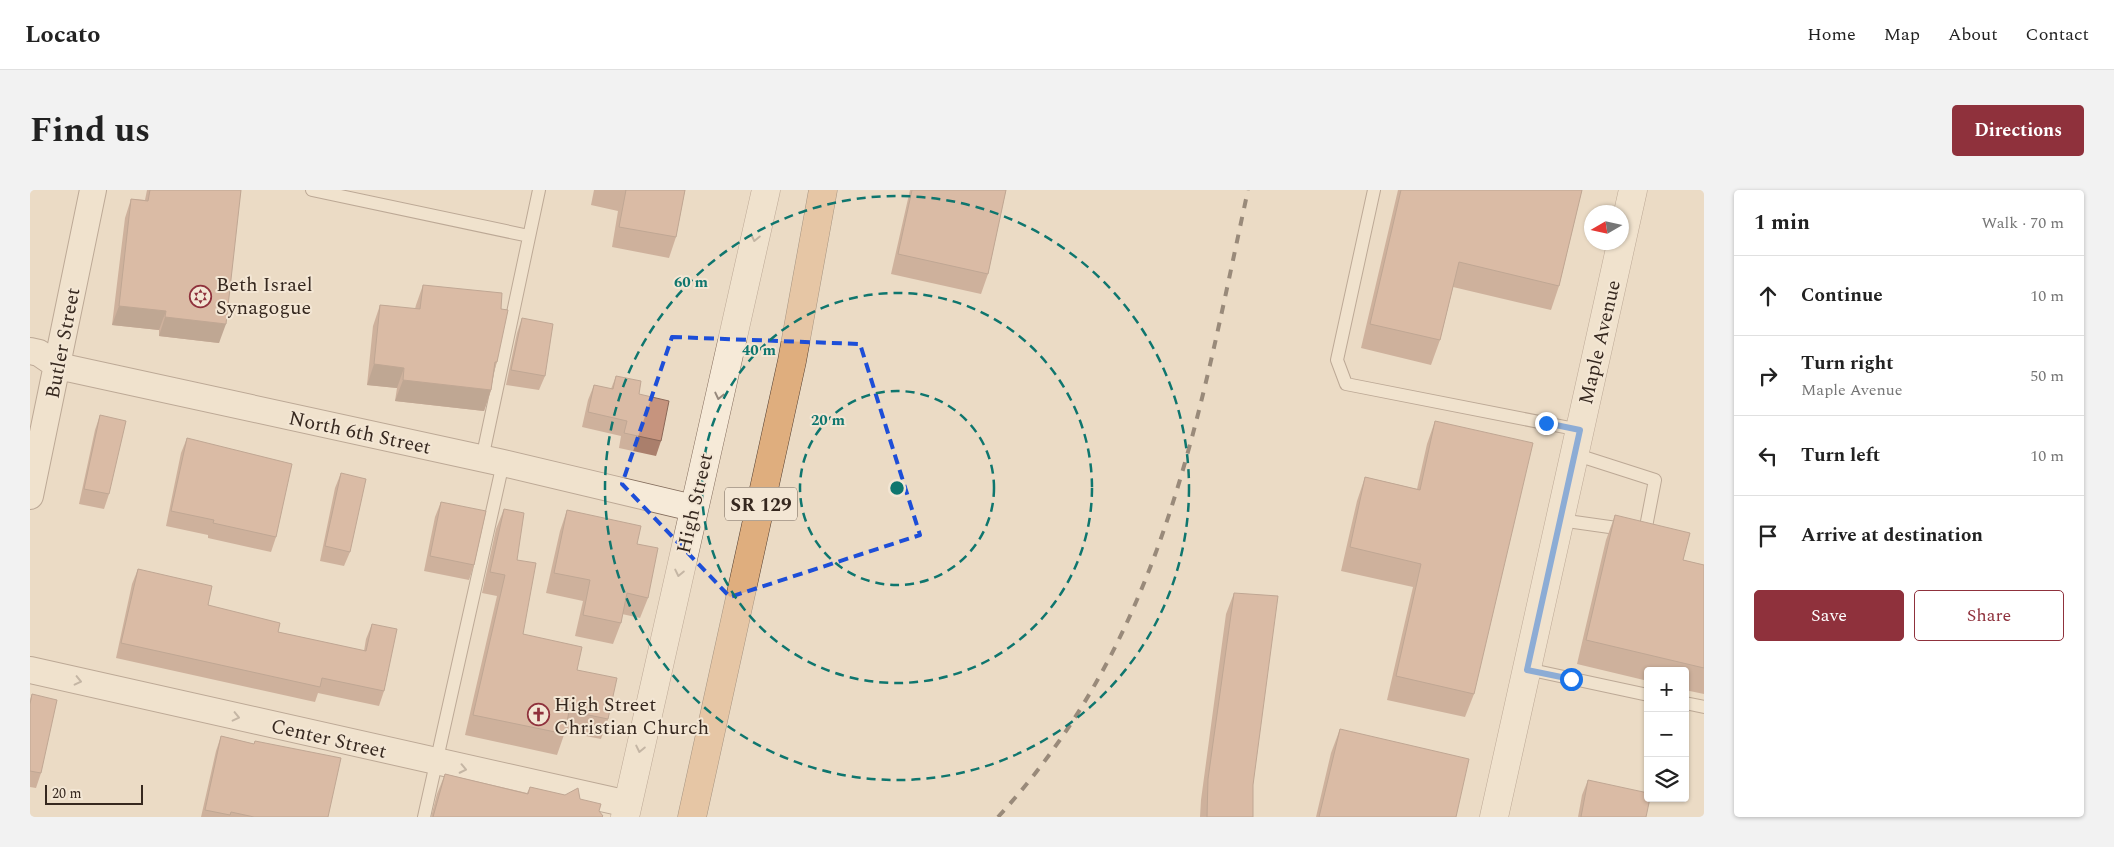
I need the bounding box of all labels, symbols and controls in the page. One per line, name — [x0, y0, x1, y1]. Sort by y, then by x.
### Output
text: Locato — [25, 17, 100, 53]
text: Home — [1807, 21, 1856, 48]
text: Map — [1884, 21, 1920, 48]
text: About — [1948, 21, 1998, 48]
text: Contact — [2026, 21, 2089, 48]
text: Find us — [30, 104, 150, 157]
button: Directions — [1952, 105, 2084, 156]
north arrow — [1584, 205, 1629, 250]
text: 1 min — [1754, 207, 1810, 239]
text: Walk · 70 m — [1981, 211, 2064, 235]
one-way arrow — [750, 233, 761, 242]
place label: Beth Israel Synagogue — [216, 270, 313, 323]
text: 60 m — [674, 271, 709, 294]
street label: Maple Avenue — [1571, 277, 1629, 407]
text: Continue — [1801, 281, 1883, 310]
icon: ahead — [1754, 282, 1782, 310]
synagogue icon: Beth Israel Synagogue — [188, 284, 212, 308]
text: 10 m — [2030, 284, 2064, 308]
street label: Butler Street — [38, 285, 88, 401]
text: 40 m — [742, 339, 777, 362]
text: Turn right — [1801, 349, 1894, 378]
icon: right — [1754, 362, 1782, 390]
text: 50 m — [2030, 364, 2064, 388]
text: Maple Avenue — [1801, 378, 1903, 402]
one-way arrow — [714, 391, 725, 400]
street label: North 6th Street — [286, 403, 434, 463]
text: 20 m — [811, 409, 846, 432]
route end — [1535, 412, 1558, 435]
text: Turn left — [1801, 441, 1880, 470]
icon: left — [1754, 442, 1782, 470]
text: 10 m — [2030, 444, 2064, 468]
street label: High Street — [669, 450, 721, 556]
centre of rings — [888, 479, 906, 497]
road number: SR 129 — [725, 488, 797, 520]
text: Arrive at destination — [1801, 521, 1983, 550]
icon: arrive — [1754, 522, 1782, 550]
one-way arrow — [674, 569, 685, 577]
button: Save — [1754, 590, 1904, 641]
button: Share — [1914, 590, 2064, 641]
map controls — [1644, 667, 1689, 802]
button: + — [1644, 667, 1689, 712]
route start — [1560, 668, 1583, 691]
one-way arrow — [73, 675, 82, 686]
place label: High Street Christian Church — [554, 690, 709, 743]
church icon: High Street Christian Church — [526, 703, 550, 727]
one-way arrow — [231, 711, 240, 722]
street label: Center Street — [268, 711, 390, 767]
button: − — [1644, 712, 1689, 757]
one-way arrow — [635, 744, 646, 753]
button: layers — [1644, 757, 1689, 802]
one-way arrow — [458, 763, 467, 773]
scale bar — [45, 782, 142, 805]
text: 20 m — [52, 783, 82, 804]

